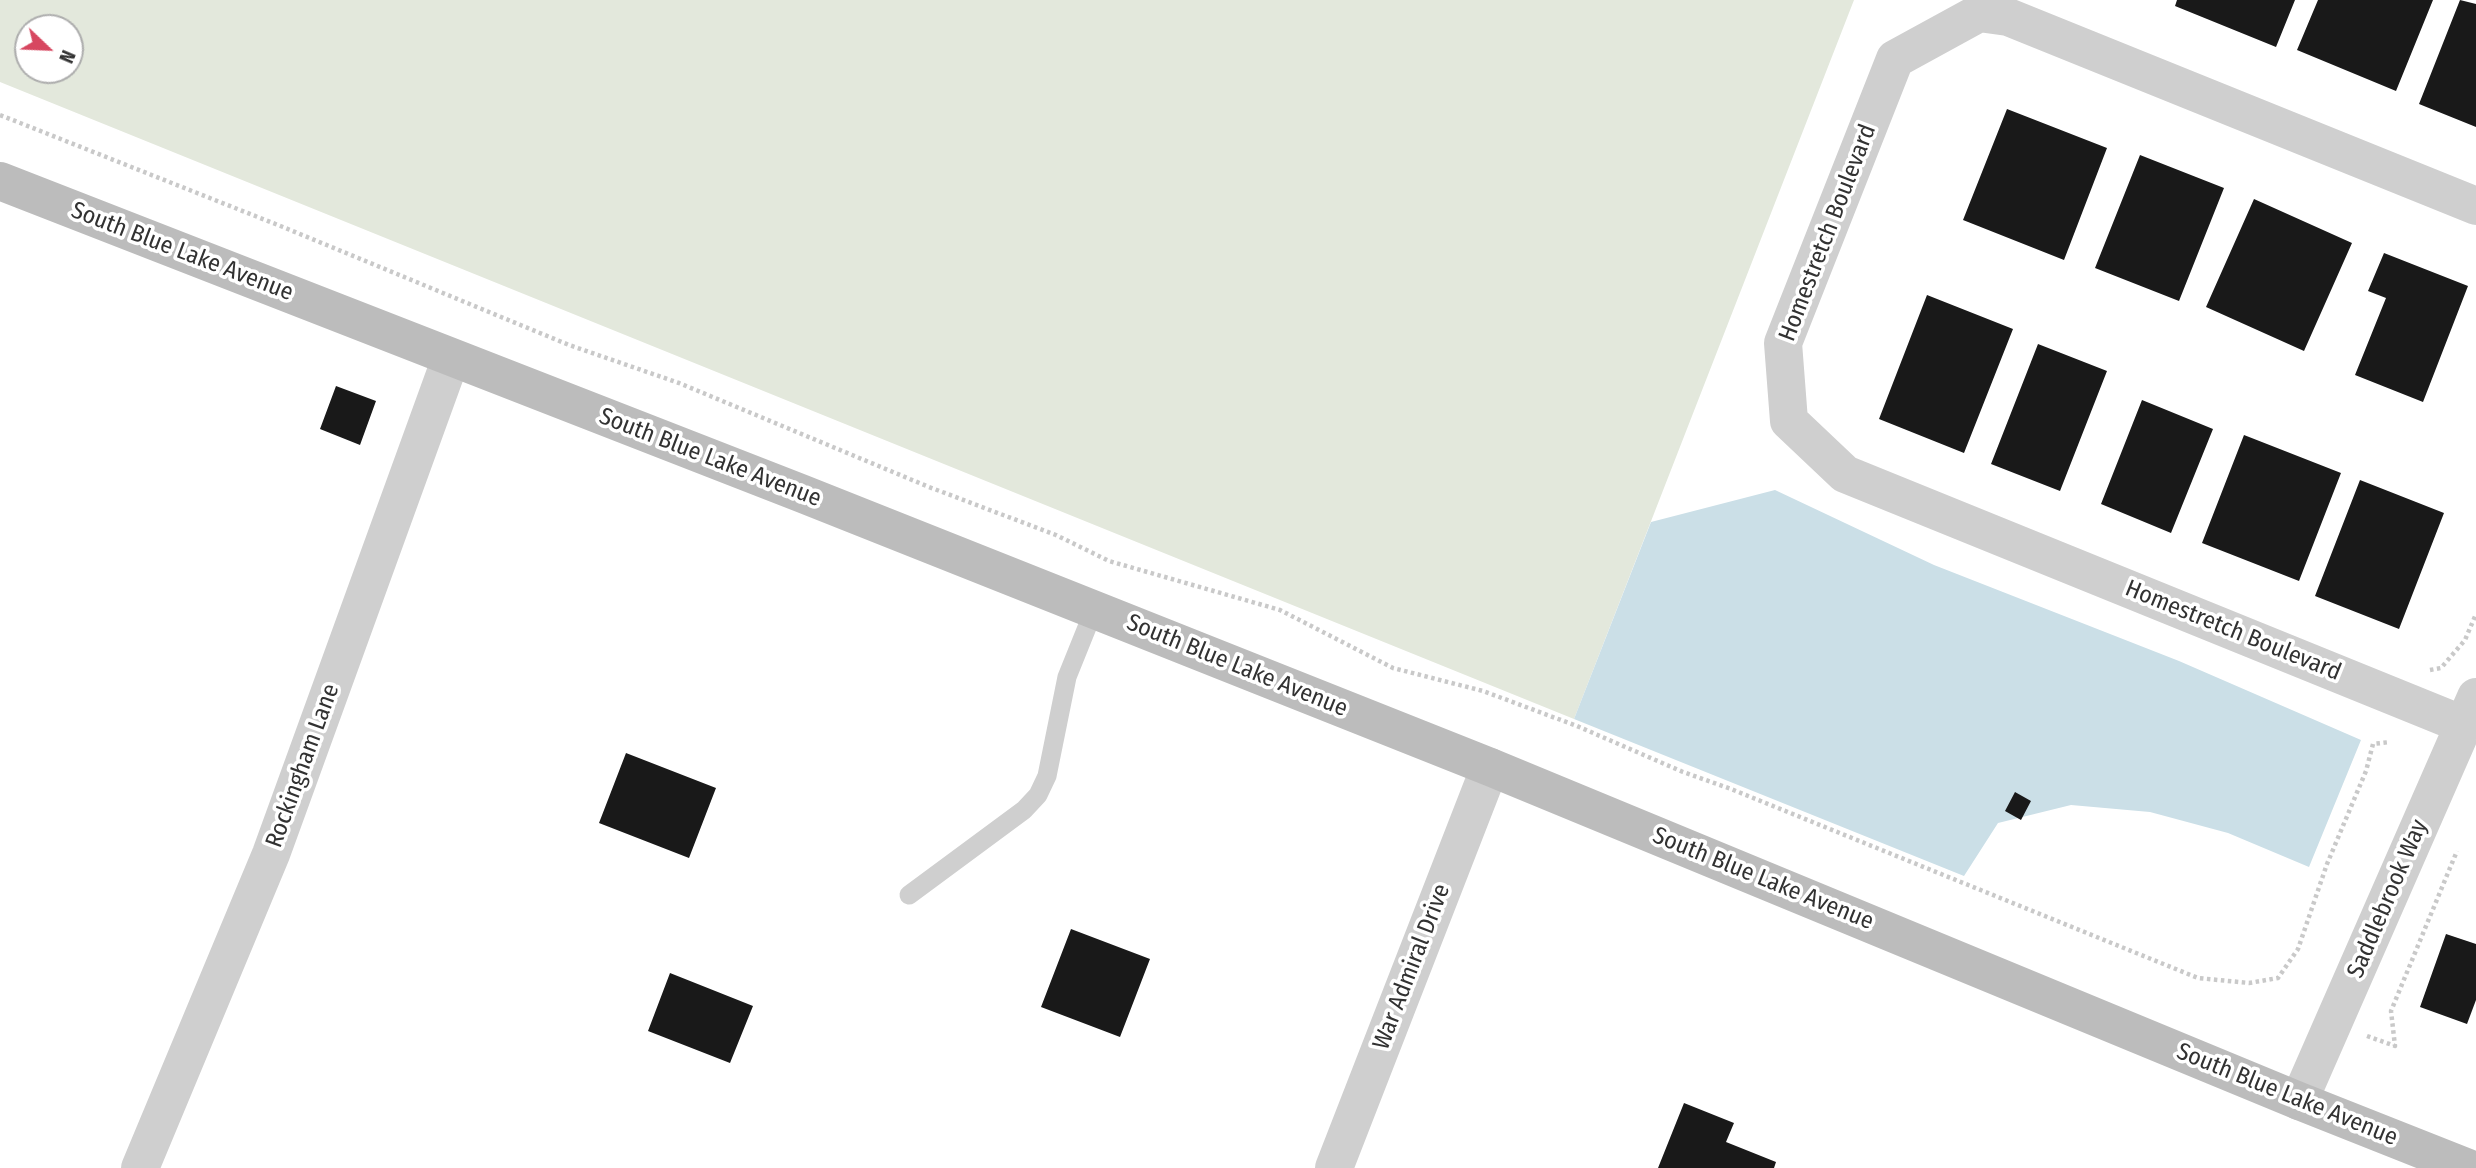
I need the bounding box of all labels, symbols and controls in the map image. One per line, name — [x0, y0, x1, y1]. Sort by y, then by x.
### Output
north arrow — [14, 14, 84, 84]
text: N — [54, 47, 80, 66]
street label: Homestretch Boulevard — [1773, 120, 1883, 346]
street label: South Blue Lake Avenue — [67, 196, 297, 308]
street label: South Blue Lake Avenue — [595, 402, 825, 514]
street label: Homestretch Boulevard — [2121, 575, 2345, 687]
street label: South Blue Lake Avenue — [1122, 609, 1352, 723]
street label: Rockingham Lane — [260, 680, 346, 852]
street label: Saddlebrook Way — [2342, 815, 2434, 983]
street label: South Blue Lake Avenue — [1648, 822, 1878, 936]
street label: War Admiral Drive — [1367, 880, 1457, 1054]
street label: South Blue Lake Avenue — [2172, 1038, 2402, 1152]

